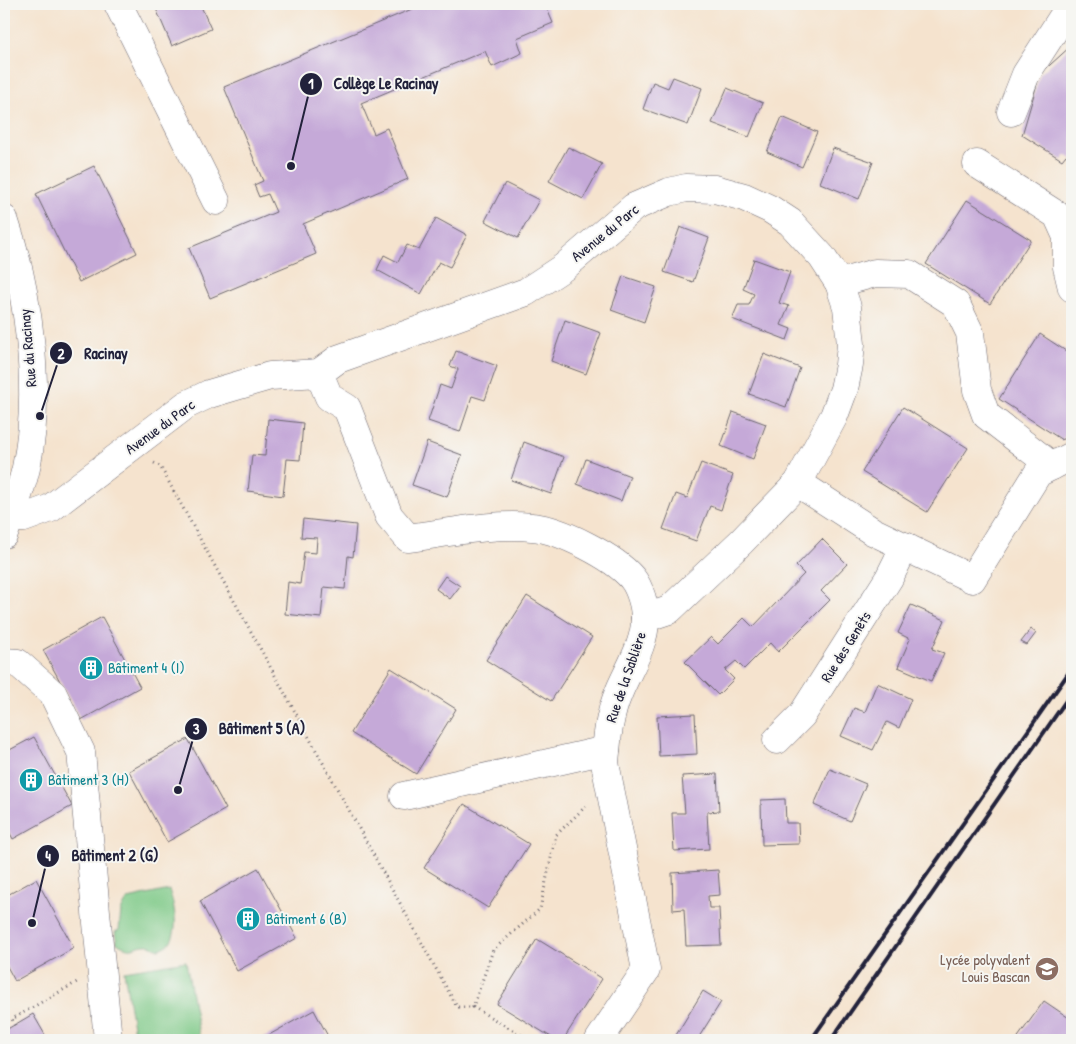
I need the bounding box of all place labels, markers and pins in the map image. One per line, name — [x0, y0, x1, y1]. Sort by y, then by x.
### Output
callout: Collège Le Racinay — [299, 68, 449, 99]
callout: Racinay — [49, 338, 137, 369]
building icon: Bâtiment 4 (I) — [78, 655, 104, 681]
place label: Bâtiment 4 (I) — [108, 657, 185, 678]
callout: Bâtiment 5 (A) — [183, 713, 315, 744]
building icon: Bâtiment 3 (H) — [18, 767, 44, 793]
place label: Bâtiment 3 (H) — [48, 769, 129, 790]
callout: Bâtiment 2 (G) — [36, 840, 168, 871]
building icon: Bâtiment 6 (B) — [235, 906, 261, 932]
place label: Bâtiment 6 (B) — [266, 908, 347, 929]
place label: Lycée polyvalent Louis Bascan — [940, 949, 1031, 987]
school or university icon: Lycée polyvalent Louis Bascan — [1034, 956, 1060, 982]

